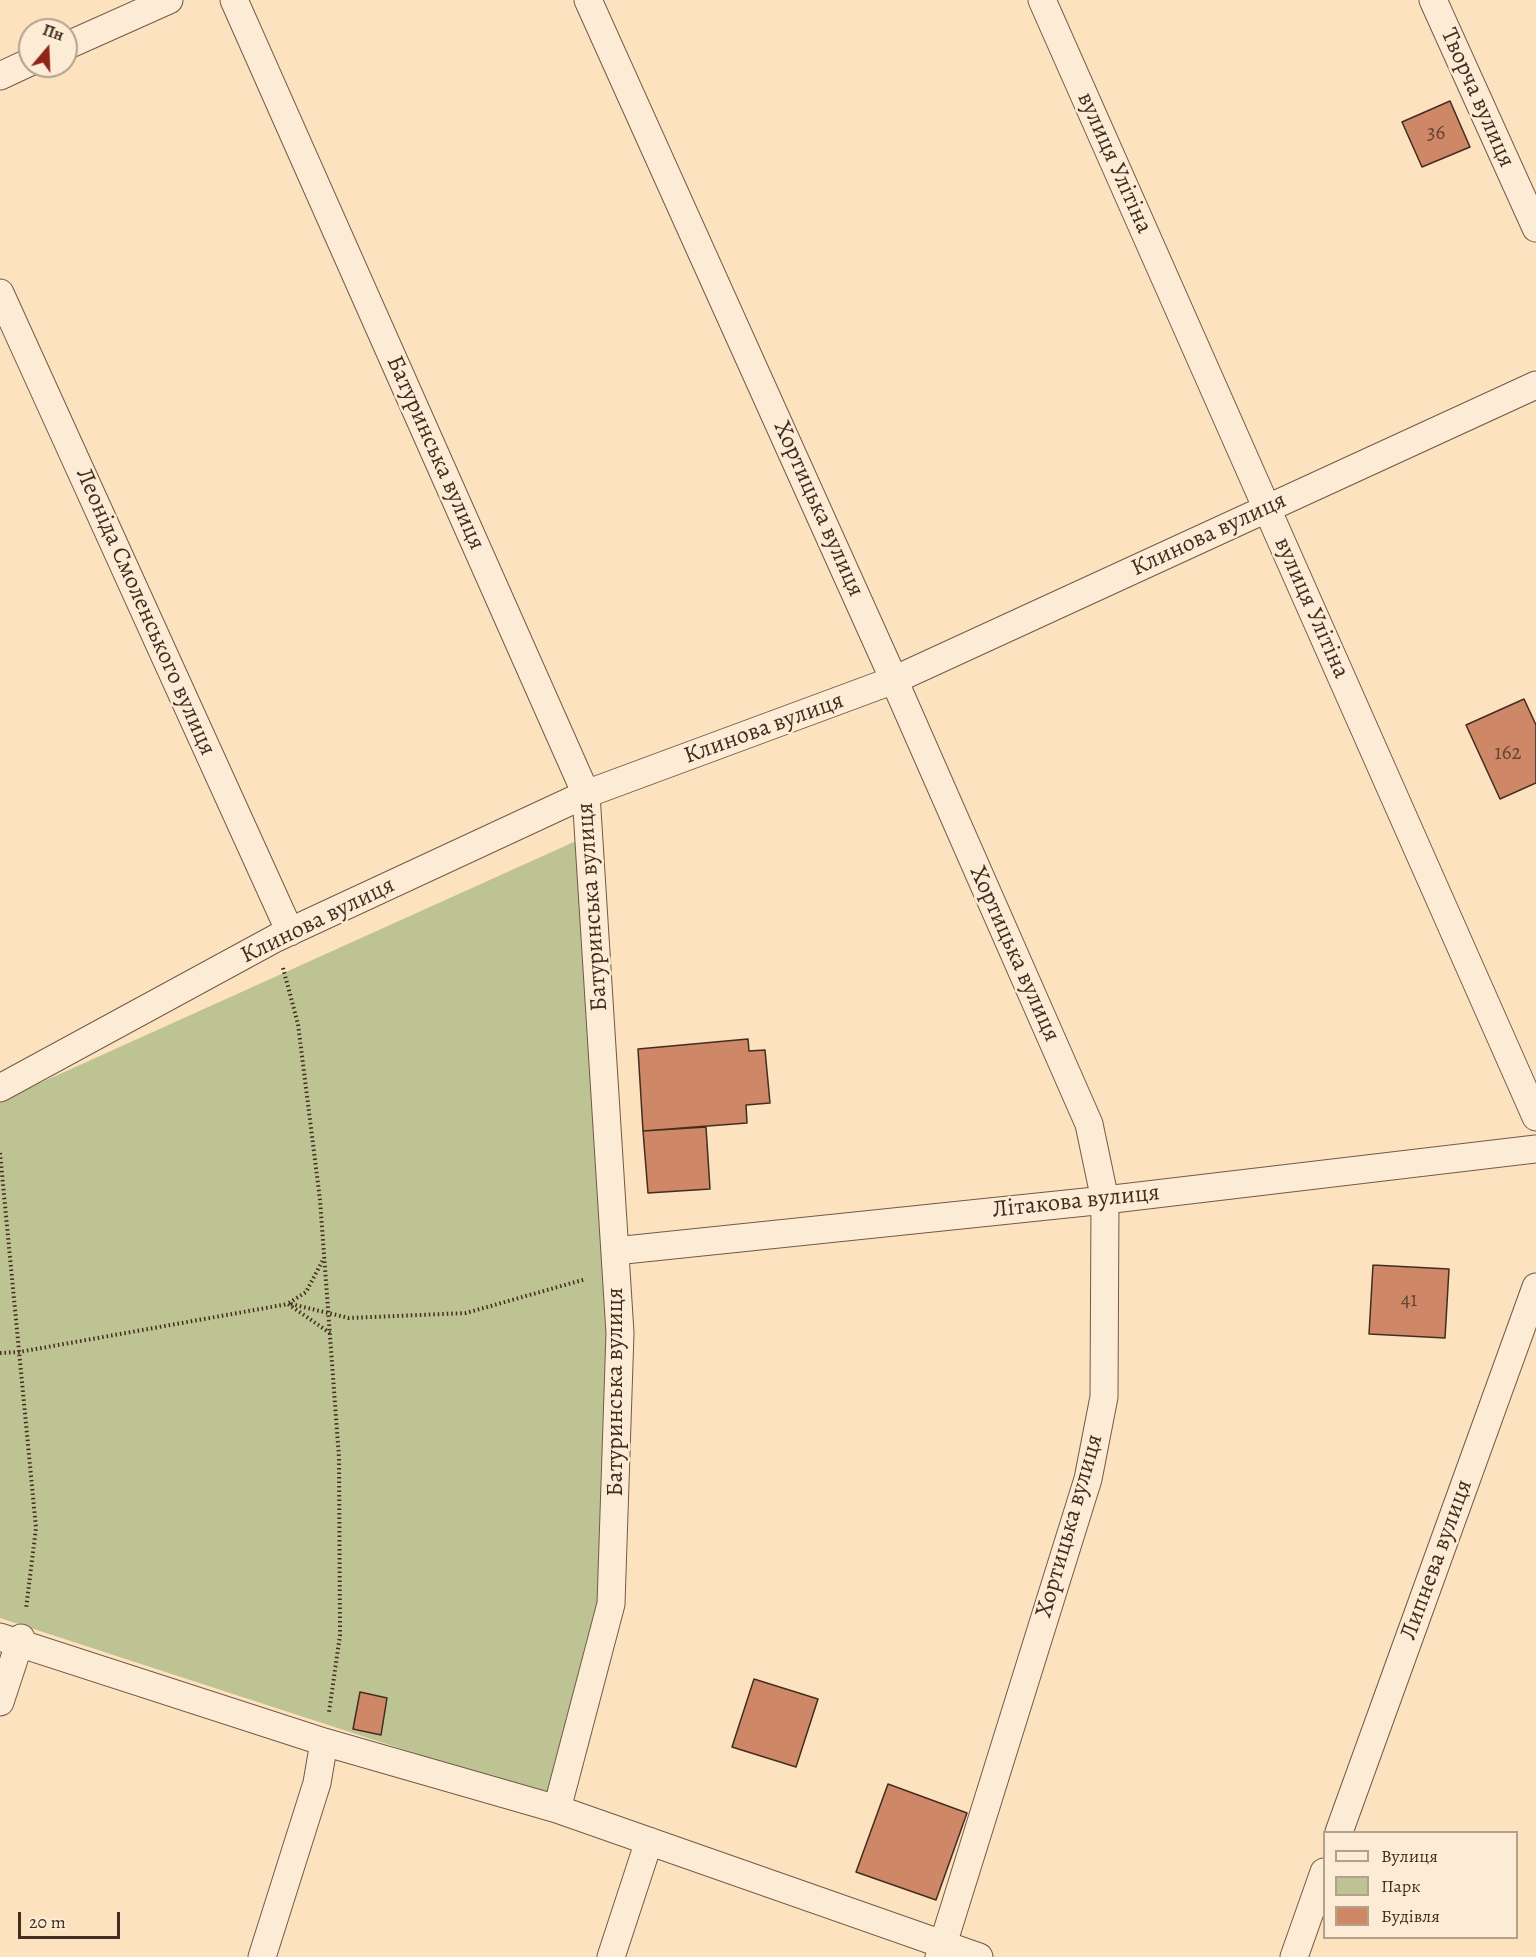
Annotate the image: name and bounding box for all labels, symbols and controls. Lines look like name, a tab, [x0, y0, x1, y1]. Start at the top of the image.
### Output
north arrow	[18, 18, 78, 78]
text: Пн	[40, 19, 67, 47]
street label: Творча вулиця	[1434, 24, 1520, 172]
street label: вулиця Улітіна	[1070, 88, 1158, 238]
house number: 36	[1427, 121, 1445, 147]
street label: Батуринська вулиця	[379, 351, 491, 555]
street label: Хортицька вулиця	[766, 417, 870, 601]
street label: Леоніда Смоленського вулиця	[69, 464, 221, 760]
street label: Клинова вулиця	[1127, 486, 1291, 584]
street label: вулиця Улітіна	[1267, 533, 1355, 683]
street label: Клинова вулиця	[680, 687, 848, 771]
house number: 162	[1495, 741, 1521, 767]
street label: Батуринська вулиця	[571, 802, 615, 1012]
street label: Хортицька вулиця	[962, 862, 1066, 1046]
street label: Клинова вулиця	[236, 871, 400, 971]
street label: Літакова вулиця	[991, 1179, 1161, 1225]
street label: Батуринська вулиця	[602, 1287, 630, 1497]
house number: 41	[1401, 1288, 1417, 1314]
street label: Хортицька вулиця	[1030, 1431, 1110, 1621]
street label: Липнева вулиця	[1395, 1476, 1479, 1644]
legend	[1323, 1831, 1518, 1939]
text: Вулиця	[1381, 1844, 1438, 1868]
text: Парк	[1381, 1874, 1421, 1898]
scale bar	[21, 1900, 123, 1938]
text: Будівля	[1381, 1904, 1440, 1928]
text: 20 m	[29, 1910, 66, 1934]

